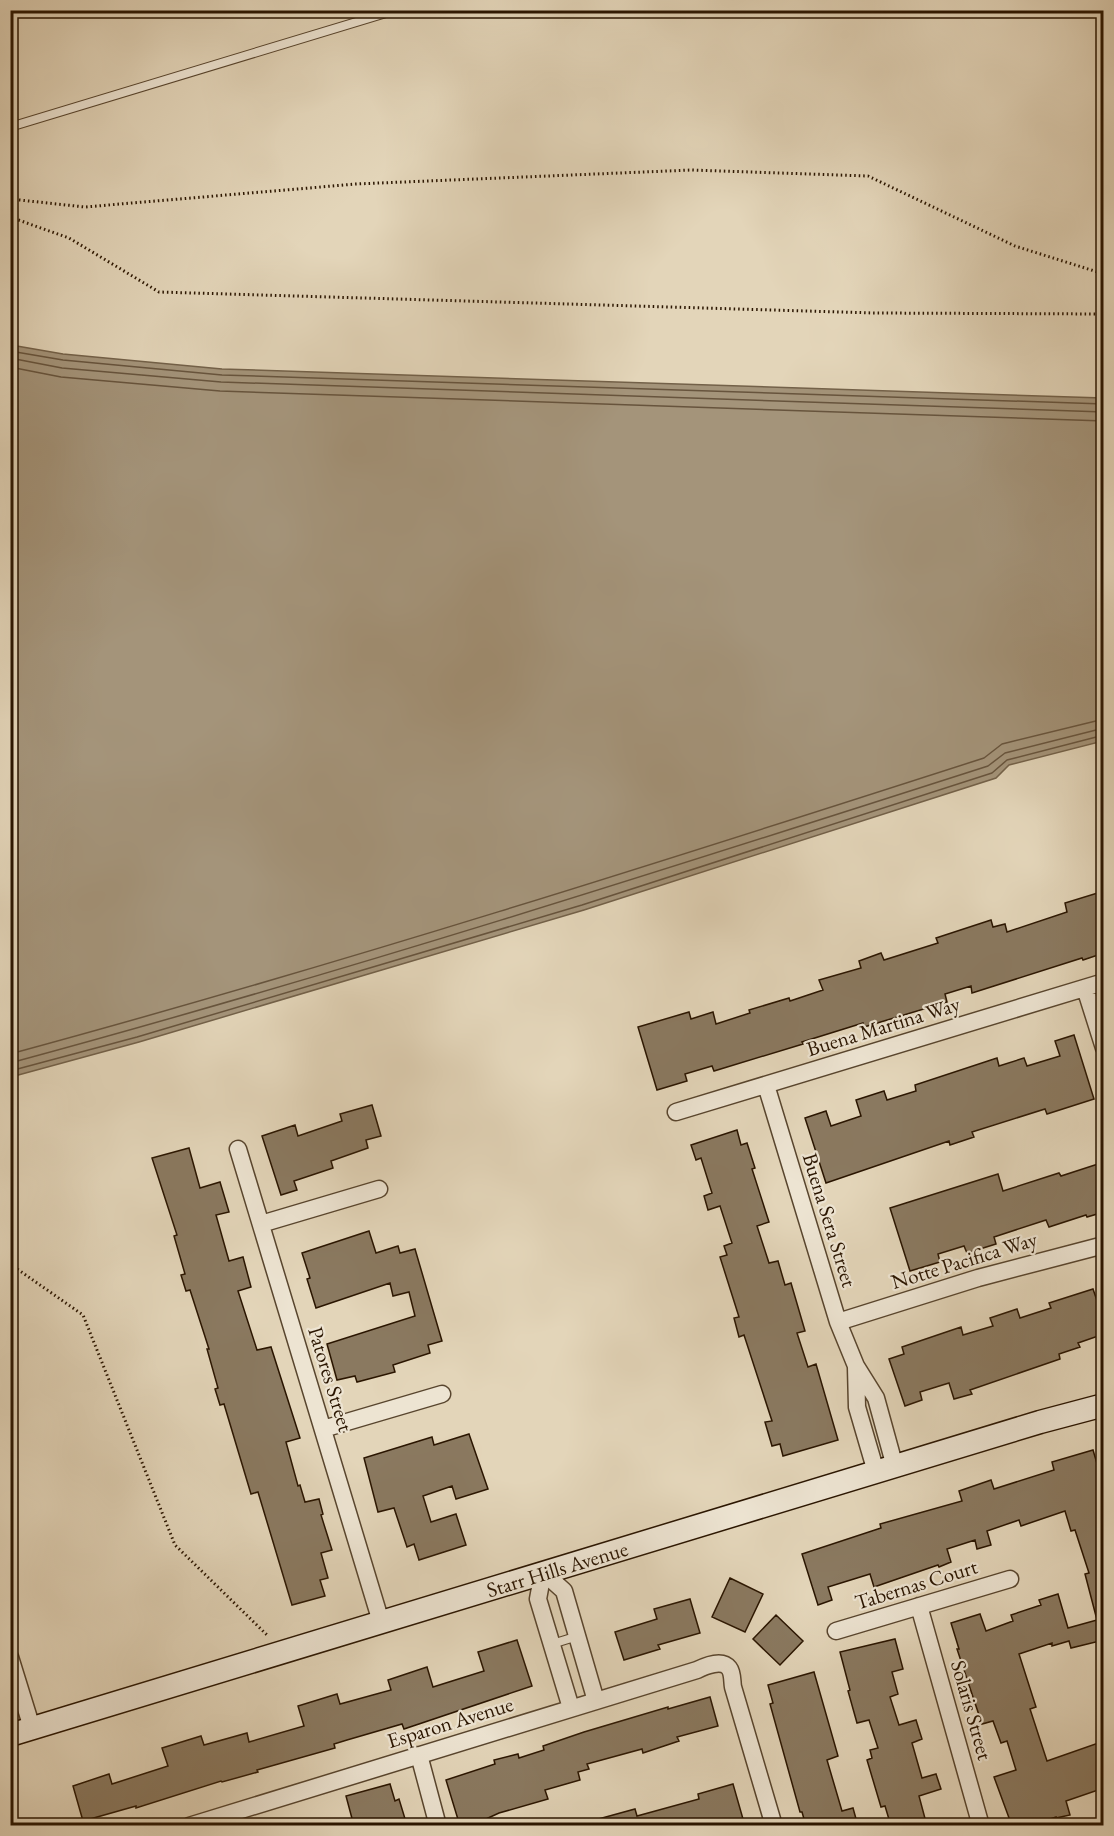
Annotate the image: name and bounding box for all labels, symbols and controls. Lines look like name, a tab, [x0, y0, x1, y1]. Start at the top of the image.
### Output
street label: Buena Martina Way	[803, 990, 964, 1062]
street label: Buena Sera Street	[797, 1150, 863, 1291]
street label: Notte Pacifica Way	[888, 1225, 1041, 1295]
street label: Patores Street	[302, 1323, 360, 1435]
street label: Starr Hills Avenue	[483, 1535, 631, 1603]
street label: Tabernas Court	[851, 1552, 981, 1615]
street label: Solaris Street	[945, 1657, 999, 1763]
street label: Esparon Avenue	[384, 1690, 516, 1754]

